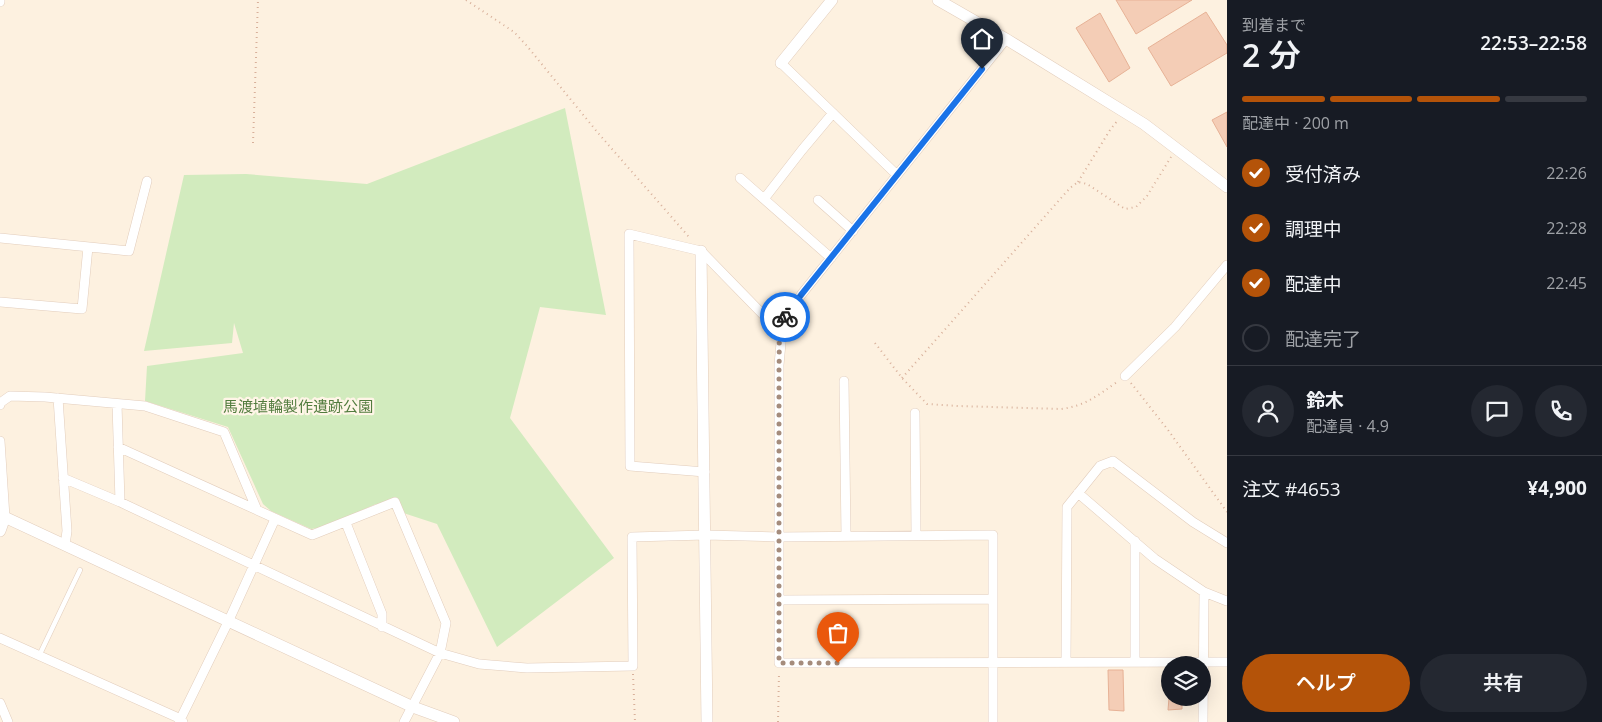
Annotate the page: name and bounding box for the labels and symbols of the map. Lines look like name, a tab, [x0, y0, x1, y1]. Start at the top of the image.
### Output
pin	[961, 18, 1003, 69]
courier	[760, 292, 810, 342]
park label: 馬渡埴輪製作遺跡公園	[223, 396, 373, 416]
pin	[817, 612, 859, 663]

